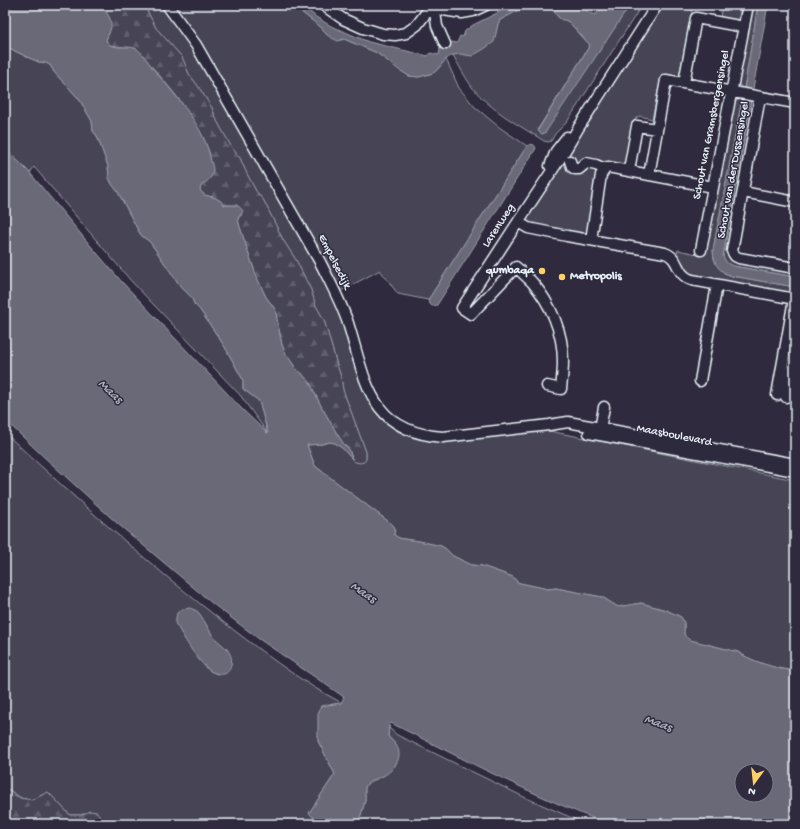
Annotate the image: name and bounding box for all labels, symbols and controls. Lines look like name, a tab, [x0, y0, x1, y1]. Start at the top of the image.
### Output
street label: Schout van Gramsbergensingel	[691, 49, 733, 201]
street label: Schout van der Dussensingel	[715, 100, 753, 240]
street label: Larenweg	[480, 201, 518, 251]
street label: Empelsedijk	[314, 232, 355, 293]
place label: qumbaqa	[486, 264, 535, 278]
marker: qumbaqa	[537, 266, 547, 276]
place label: Metropolis	[570, 270, 622, 284]
marker: Metropolis	[557, 272, 567, 282]
water label: Maas	[95, 377, 126, 408]
street label: Maasboulevard	[635, 422, 714, 450]
water label: Maas	[347, 579, 380, 608]
water label: Maas	[642, 712, 675, 736]
north arrow	[734, 763, 774, 803]
text: N	[747, 784, 757, 797]

